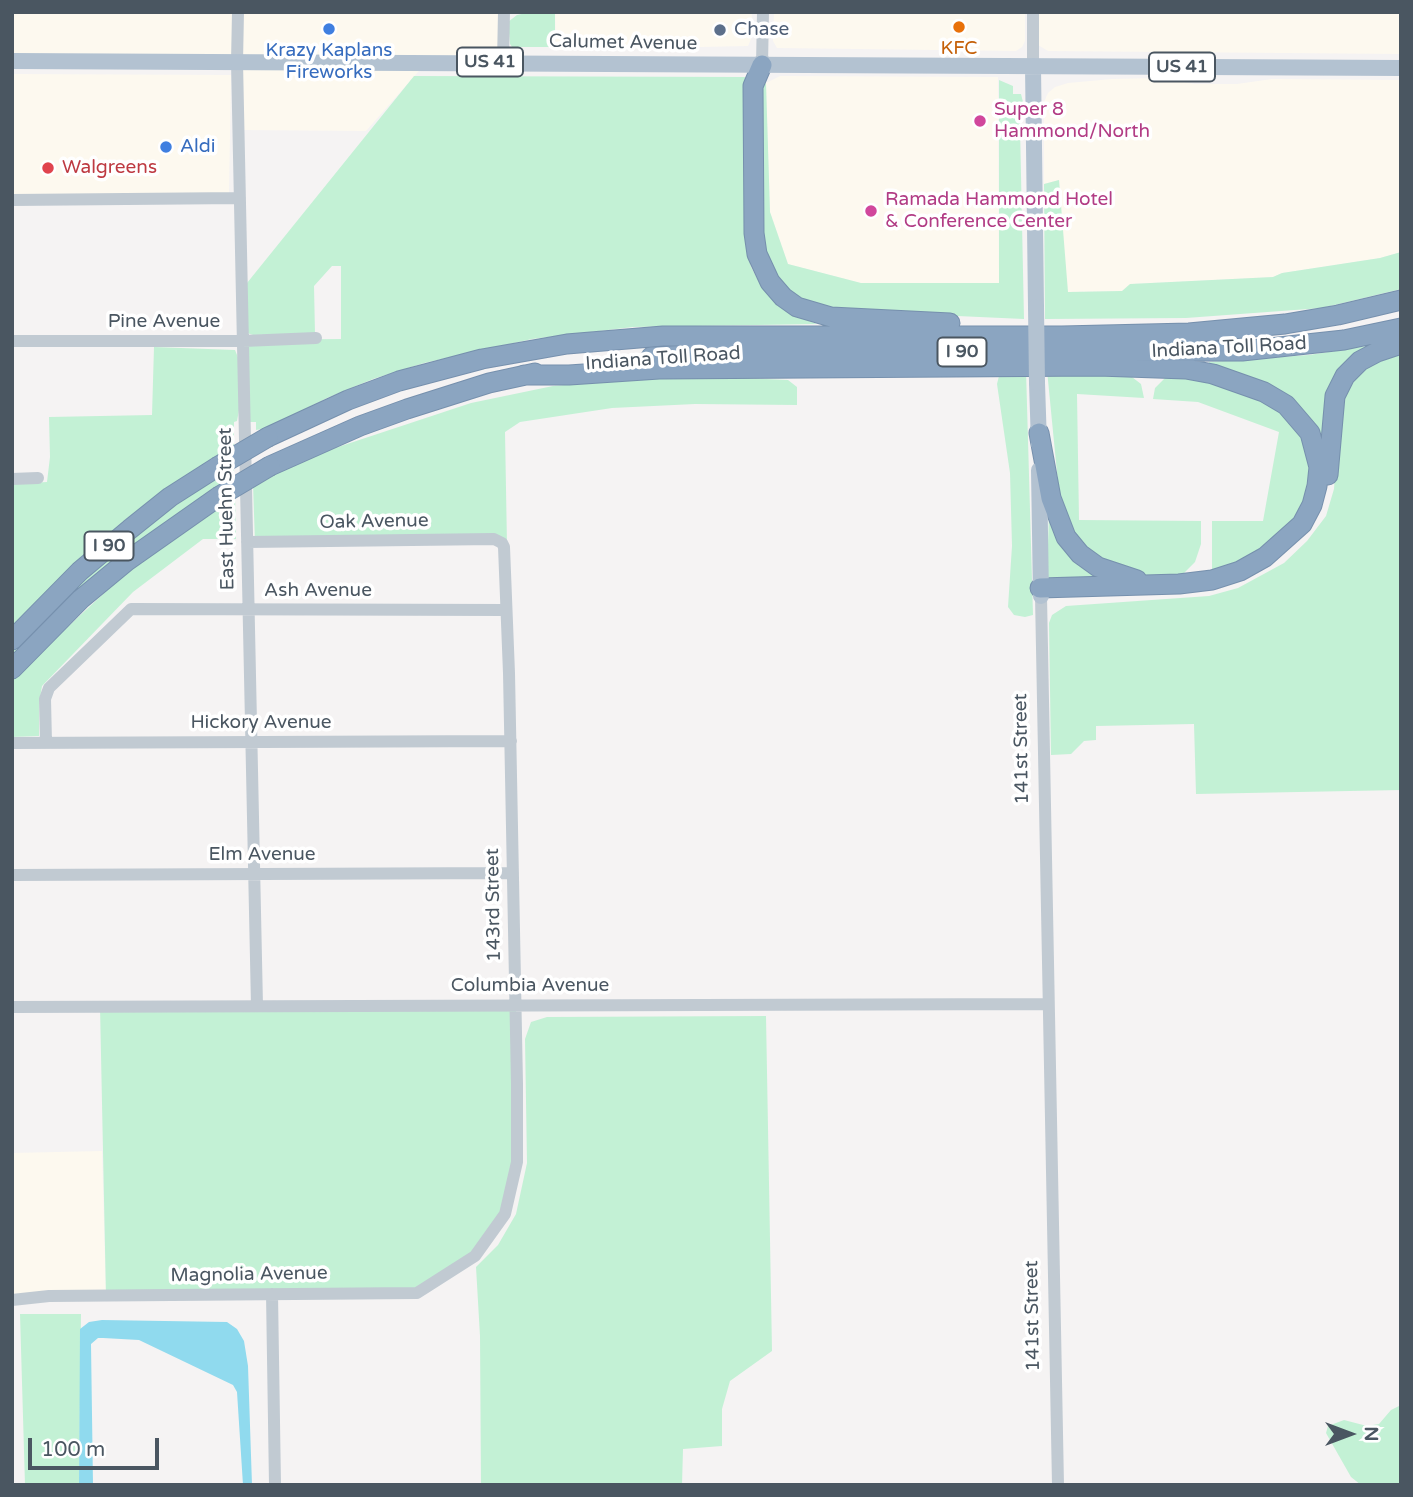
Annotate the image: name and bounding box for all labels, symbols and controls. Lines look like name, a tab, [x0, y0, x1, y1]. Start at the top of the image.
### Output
place label: Chase	[734, 19, 789, 41]
marker: KFC	[951, 19, 967, 35]
marker: Krazy Kaplans Fireworks	[321, 21, 337, 37]
marker: Chase	[712, 22, 728, 38]
street label: Calumet Avenue	[549, 30, 697, 56]
place label: KFC	[940, 38, 978, 60]
place label: Krazy Kaplans Fireworks	[266, 40, 392, 84]
road number: US 41	[457, 48, 523, 76]
road number: US 41	[1149, 52, 1215, 82]
place label: Super 8 Hammond/North	[994, 99, 1150, 143]
marker: Super 8 Hammond/North	[972, 113, 988, 129]
place label: Aldi	[180, 136, 216, 158]
marker: Aldi	[158, 139, 174, 155]
place label: Walgreens	[62, 157, 157, 179]
marker: Walgreens	[40, 160, 56, 176]
place label: Ramada Hammond Hotel & Conference Center	[885, 189, 1113, 233]
marker: Ramada Hammond Hotel & Conference Center	[863, 203, 879, 219]
street label: Pine Avenue	[108, 311, 220, 333]
street label: Indiana Toll Road	[1151, 333, 1307, 363]
road number: I 90	[937, 338, 986, 366]
street label: Indiana Toll Road	[585, 342, 741, 376]
street label: East Huehn Street	[214, 427, 240, 591]
street label: Oak Avenue	[319, 510, 429, 534]
road number: I 90	[84, 532, 134, 560]
street label: Ash Avenue	[264, 580, 372, 602]
street label: 141st Street	[1010, 693, 1034, 805]
street label: Hickory Avenue	[190, 712, 332, 734]
street label: Elm Avenue	[208, 844, 316, 866]
street label: 143rd Street	[482, 848, 506, 962]
street label: Columbia Avenue	[451, 975, 609, 997]
street label: 141st Street	[1021, 1260, 1045, 1372]
street label: Magnolia Avenue	[170, 1262, 328, 1288]
north arrow	[1315, 1399, 1385, 1469]
scale bar	[32, 1424, 163, 1468]
text: N	[1360, 1426, 1382, 1442]
text: 100 m	[41, 1437, 105, 1462]

